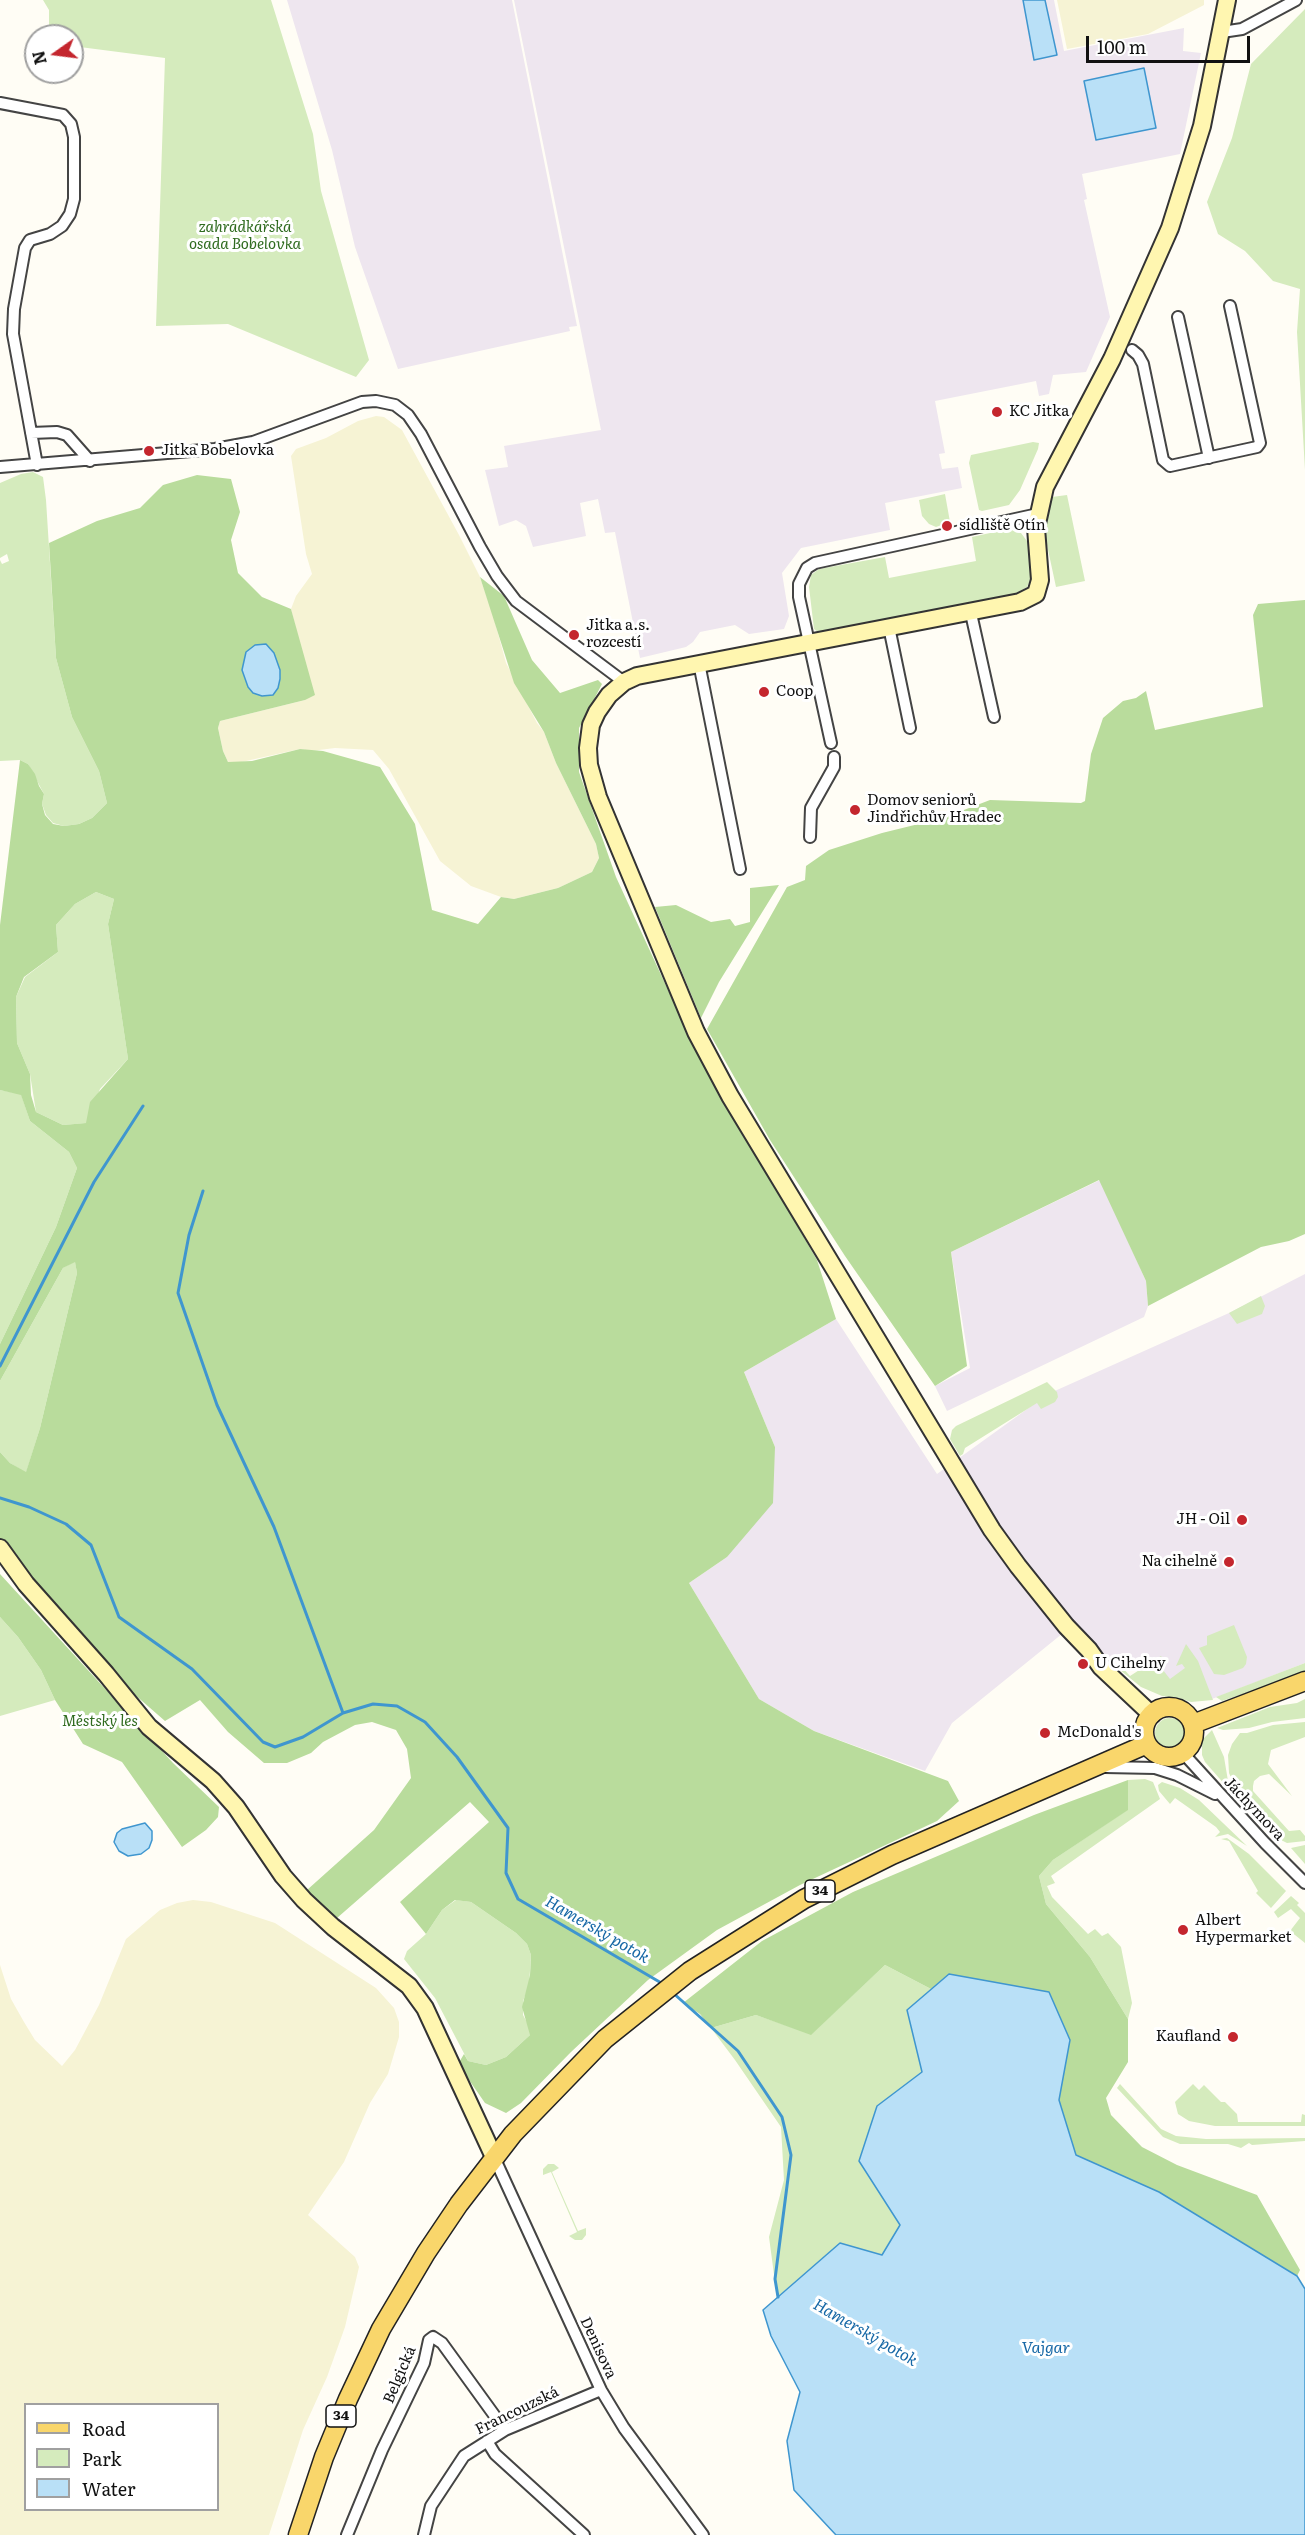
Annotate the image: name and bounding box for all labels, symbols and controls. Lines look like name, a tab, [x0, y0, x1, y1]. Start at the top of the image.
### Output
north arrow	[24, 24, 84, 84]
scale bar	[1089, 24, 1252, 62]
text: 100 m	[1097, 33, 1146, 60]
text: N	[25, 48, 52, 67]
park label: zahrádkářská osada Bobelovka	[189, 219, 301, 254]
place label: KC Jitka	[1009, 403, 1069, 421]
marker: KC Jitka	[990, 405, 1004, 419]
place label: Jitka Bobelovka	[161, 442, 274, 460]
marker: Jitka Bobelovka	[142, 444, 156, 458]
place label: sídliště Otín	[959, 517, 1046, 535]
marker: sídliště Otín	[940, 519, 954, 533]
place label: Jitka a.s. rozcestí	[586, 617, 650, 652]
marker: Jitka a.s. rozcestí	[567, 628, 581, 642]
place label: Coop	[776, 683, 813, 701]
marker: Coop	[757, 685, 771, 699]
place label: Domov seniorů Jindřichův Hradec	[867, 792, 1001, 827]
marker: Domov seniorů Jindřichův Hradec	[848, 803, 862, 817]
place label: JH - Oil	[1176, 1511, 1230, 1529]
marker: JH - Oil	[1235, 1513, 1249, 1527]
place label: Na cihelně	[1142, 1553, 1217, 1571]
marker: Na cihelně	[1222, 1555, 1236, 1569]
place label: U Cihelny	[1095, 1655, 1166, 1673]
marker: U Cihelny	[1076, 1657, 1090, 1671]
park label: Městský les	[62, 1713, 138, 1731]
place label: McDonald's	[1057, 1724, 1141, 1742]
marker: McDonald's	[1038, 1726, 1052, 1740]
street label: Jáchymova	[1220, 1773, 1288, 1845]
road number: 34	[805, 1880, 835, 1902]
water label: Hamerský potok	[541, 1892, 653, 1968]
place label: Albert Hypermarket	[1195, 1912, 1291, 1947]
marker: Albert Hypermarket	[1176, 1923, 1190, 1937]
place label: Kaufland	[1156, 2028, 1221, 2046]
marker: Kaufland	[1226, 2030, 1240, 2044]
water label: Hamerský potok	[809, 2295, 921, 2371]
street label: Denisova	[576, 2314, 620, 2382]
water label: Vajgar	[1022, 2338, 1070, 2358]
street label: Belgická	[380, 2344, 420, 2406]
street label: Francouzská	[472, 2383, 562, 2439]
legend	[24, 2403, 219, 2511]
road number: 34	[326, 2405, 356, 2427]
text: Road	[82, 2415, 126, 2442]
text: Park	[82, 2445, 121, 2472]
text: Water	[82, 2475, 135, 2502]

